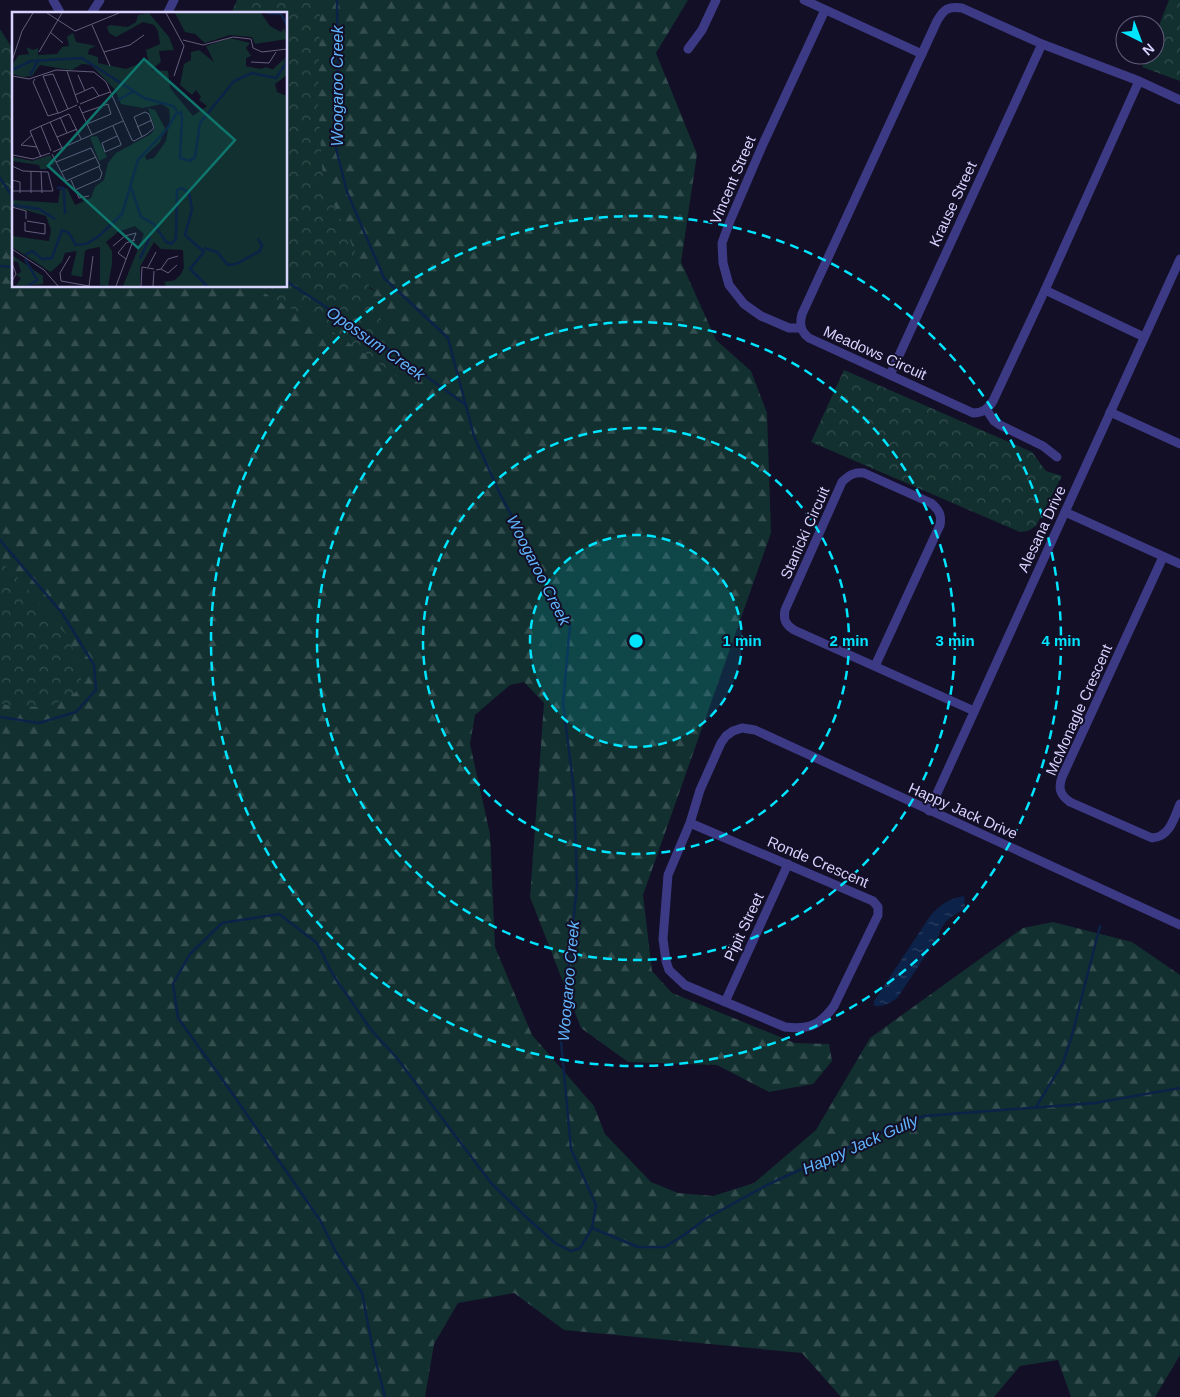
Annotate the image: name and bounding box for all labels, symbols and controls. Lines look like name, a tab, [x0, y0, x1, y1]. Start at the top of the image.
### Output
inset map	[12, 12, 288, 288]
north arrow	[1115, 15, 1165, 65]
water label: Woogaroo Creek	[329, 25, 346, 146]
text: N	[1140, 40, 1158, 59]
street label: Vincent Street	[706, 132, 759, 226]
street label: Krause Street	[925, 158, 980, 249]
water label: Opossum Creek	[323, 303, 429, 384]
street label: Meadows Circuit	[821, 322, 930, 383]
street label: Stanicki Circuit	[777, 483, 833, 582]
street label: Alesana Drive	[1014, 483, 1069, 575]
water label: Woogaroo Creek	[504, 512, 574, 629]
centre of rings	[627, 632, 645, 650]
text: 1 min	[722, 632, 762, 649]
text: 2 min	[829, 632, 869, 649]
text: 3 min	[935, 632, 975, 649]
text: 4 min	[1041, 632, 1081, 649]
street label: McMonagle Crescent	[1042, 641, 1115, 778]
street label: Happy Jack Drive	[906, 779, 1020, 842]
street label: Ronde Crescent	[765, 833, 872, 891]
street label: Pipit Street	[720, 889, 767, 964]
water label: Woogaroo Creek	[555, 919, 582, 1042]
water label: Happy Jack Gully	[800, 1111, 921, 1178]

